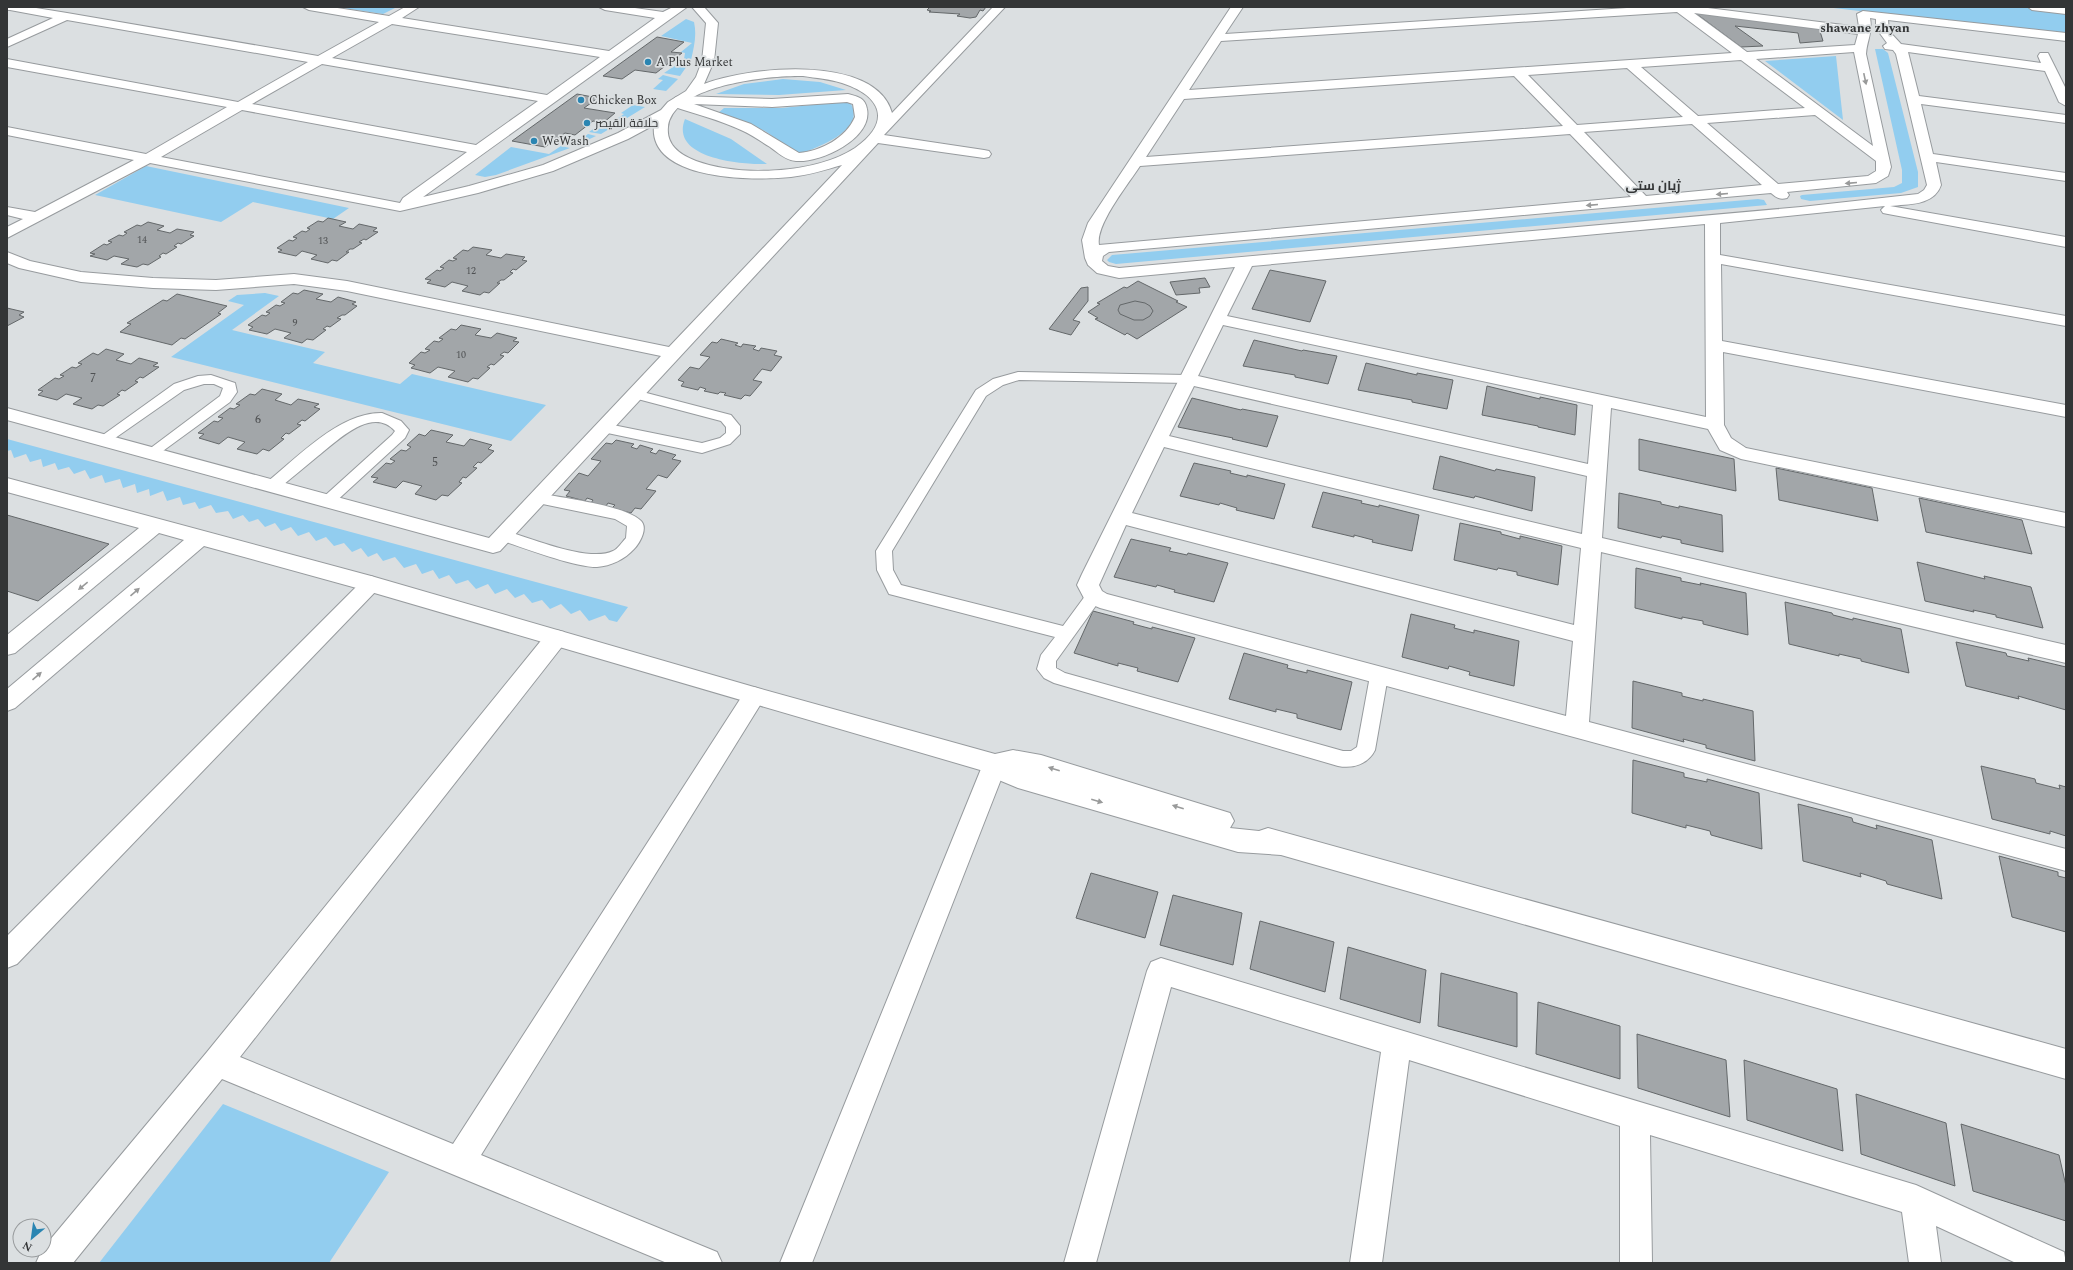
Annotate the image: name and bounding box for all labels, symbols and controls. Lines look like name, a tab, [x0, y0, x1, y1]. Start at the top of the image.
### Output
district label: shawane zhyan	[1820, 18, 1910, 38]
place label: A Plus Market	[656, 53, 733, 72]
marker: A Plus Market	[643, 57, 653, 67]
one-way arrow	[1863, 73, 1869, 85]
place label: Chicken Box	[589, 91, 657, 110]
marker: Chicken Box	[576, 95, 586, 105]
place label: حلاقة القيصر	[594, 114, 658, 133]
marker: حلاقة القيصر	[582, 118, 592, 128]
place label: WeWash	[542, 132, 589, 151]
marker: WeWash	[529, 136, 539, 146]
district label: ژیان ستی	[1625, 176, 1681, 196]
one-way arrow	[1845, 179, 1857, 186]
one-way arrow	[1716, 191, 1728, 197]
one-way arrow	[1586, 202, 1598, 209]
house number: 14	[137, 232, 147, 248]
house number: 13	[318, 233, 328, 249]
house number: 12	[466, 263, 476, 279]
house number: 9	[293, 315, 298, 331]
house number: 10	[456, 347, 466, 363]
house number: 7	[90, 369, 96, 388]
house number: 6	[255, 410, 261, 429]
house number: 5	[432, 453, 438, 472]
one-way arrow	[77, 581, 88, 590]
one-way arrow	[131, 588, 140, 597]
one-way arrow	[31, 672, 42, 681]
one-way arrow	[1048, 766, 1060, 772]
one-way arrow	[1090, 798, 1103, 804]
one-way arrow	[1172, 804, 1184, 810]
north arrow	[12, 1218, 52, 1258]
text: N	[19, 1237, 35, 1256]

